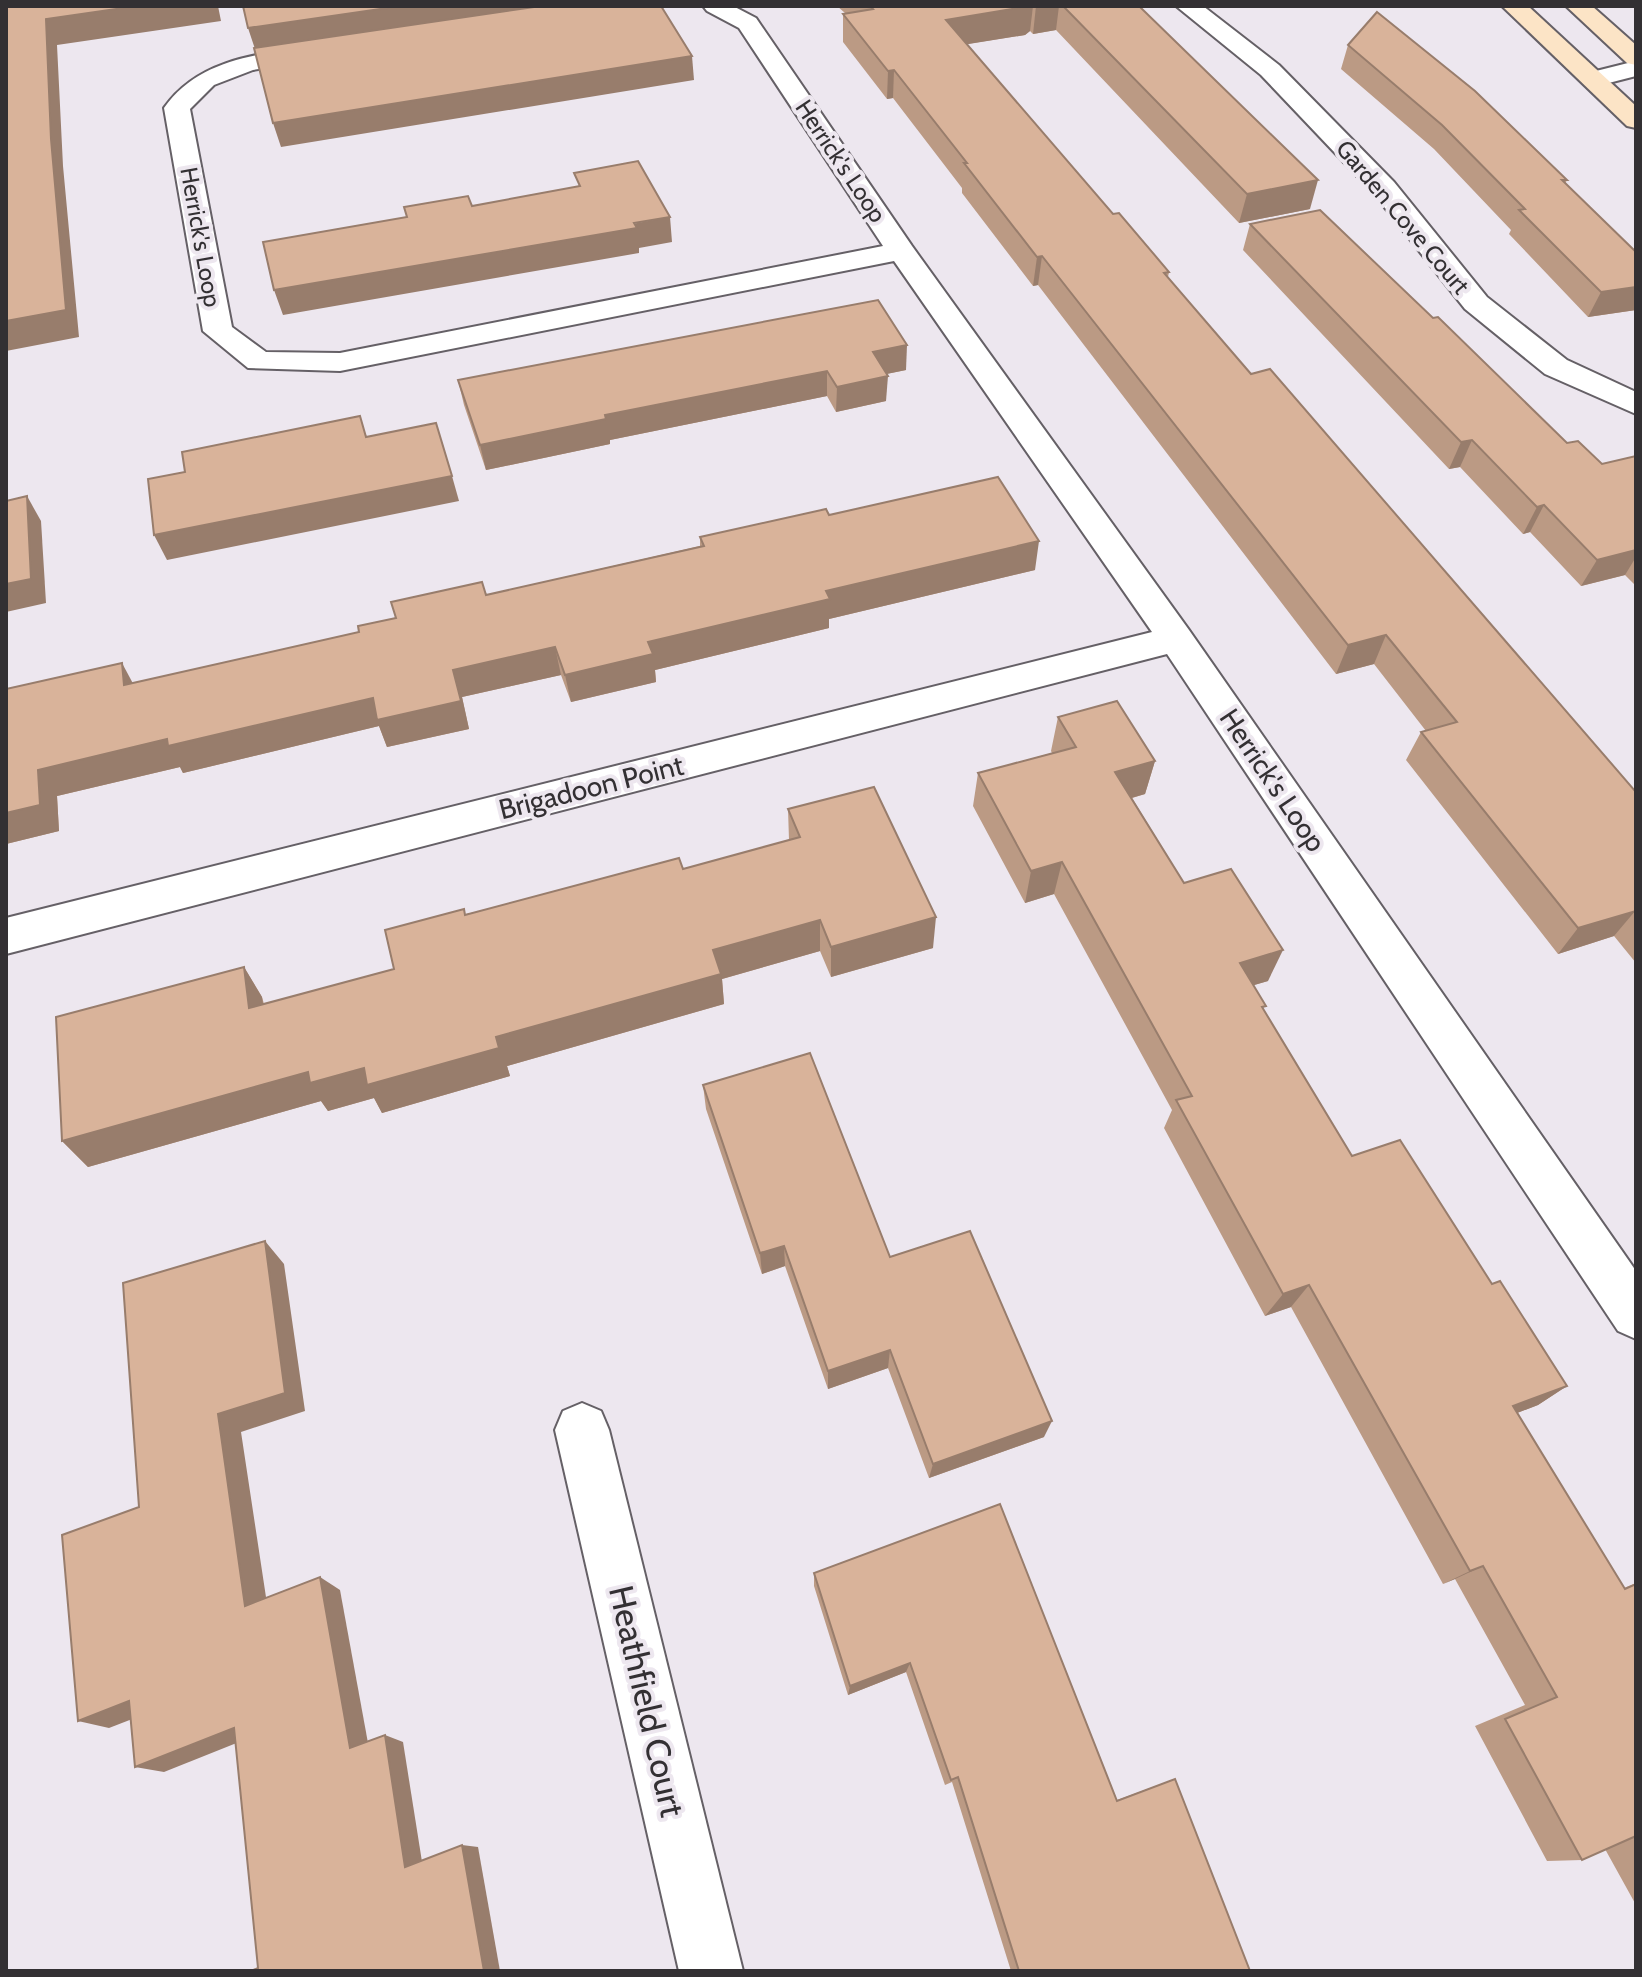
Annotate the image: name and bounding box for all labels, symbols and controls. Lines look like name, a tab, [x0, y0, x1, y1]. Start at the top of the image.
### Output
street label: Herrick's Loop	[789, 94, 893, 228]
street label: Garden Cove Court	[1330, 134, 1476, 300]
street label: Herrick's Loop	[174, 165, 228, 309]
street label: Herrick's Loop	[1213, 702, 1333, 858]
street label: Brigadoon Point	[495, 748, 687, 826]
street label: Heathfield Court	[600, 1581, 694, 1821]

